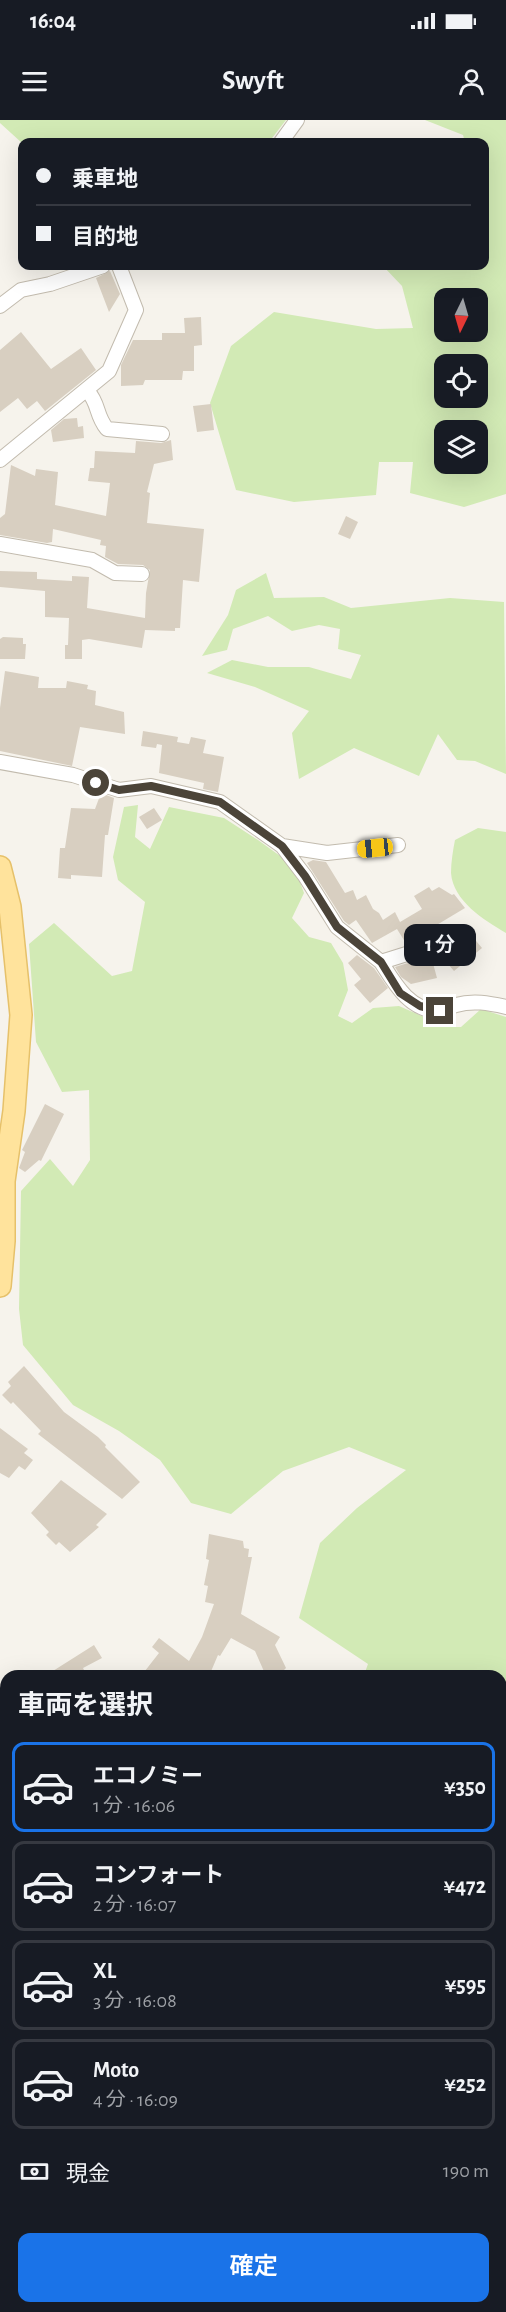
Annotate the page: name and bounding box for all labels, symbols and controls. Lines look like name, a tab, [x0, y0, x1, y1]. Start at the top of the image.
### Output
text: 16:04	[30, 10, 76, 32]
icon: menu	[18, 65, 51, 98]
icon: person	[455, 65, 488, 98]
text: Swyft	[222, 67, 284, 94]
text: 乗車地	[72, 168, 138, 190]
text: 目的地	[72, 226, 138, 248]
north arrow	[434, 288, 488, 342]
map controls	[434, 288, 488, 474]
button: locate	[434, 354, 488, 408]
button: layers	[434, 420, 488, 474]
route start	[82, 769, 109, 796]
car	[356, 837, 394, 859]
callout: 1 分	[404, 924, 476, 966]
text: 1 分	[425, 935, 455, 955]
route end	[426, 997, 453, 1024]
text: 車両を選択	[18, 1692, 153, 1719]
icon: car	[21, 1760, 75, 1814]
text: エコノミー	[93, 1765, 203, 1787]
text: ¥350	[444, 1776, 486, 1798]
text: 1 分 · 16:06	[93, 1796, 175, 1816]
icon: car	[21, 1859, 75, 1913]
text: コンフォート	[93, 1864, 224, 1886]
text: ¥472	[443, 1875, 486, 1897]
text: 2 分 · 16:07	[93, 1895, 176, 1915]
icon: car	[21, 1958, 75, 2012]
text: XL	[93, 1960, 116, 1982]
text: ¥595	[445, 1974, 486, 1996]
text: 3 分 · 16:08	[93, 1991, 177, 2011]
icon: car	[21, 2057, 75, 2111]
text: Moto	[93, 2059, 139, 2081]
text: ¥252	[444, 2073, 486, 2095]
text: 4 分 · 16:09	[93, 2090, 178, 2110]
icon: cash	[18, 2155, 51, 2188]
text: 190 m	[443, 2161, 489, 2181]
text: 現金	[66, 2163, 110, 2185]
button: 確定	[18, 2233, 489, 2302]

